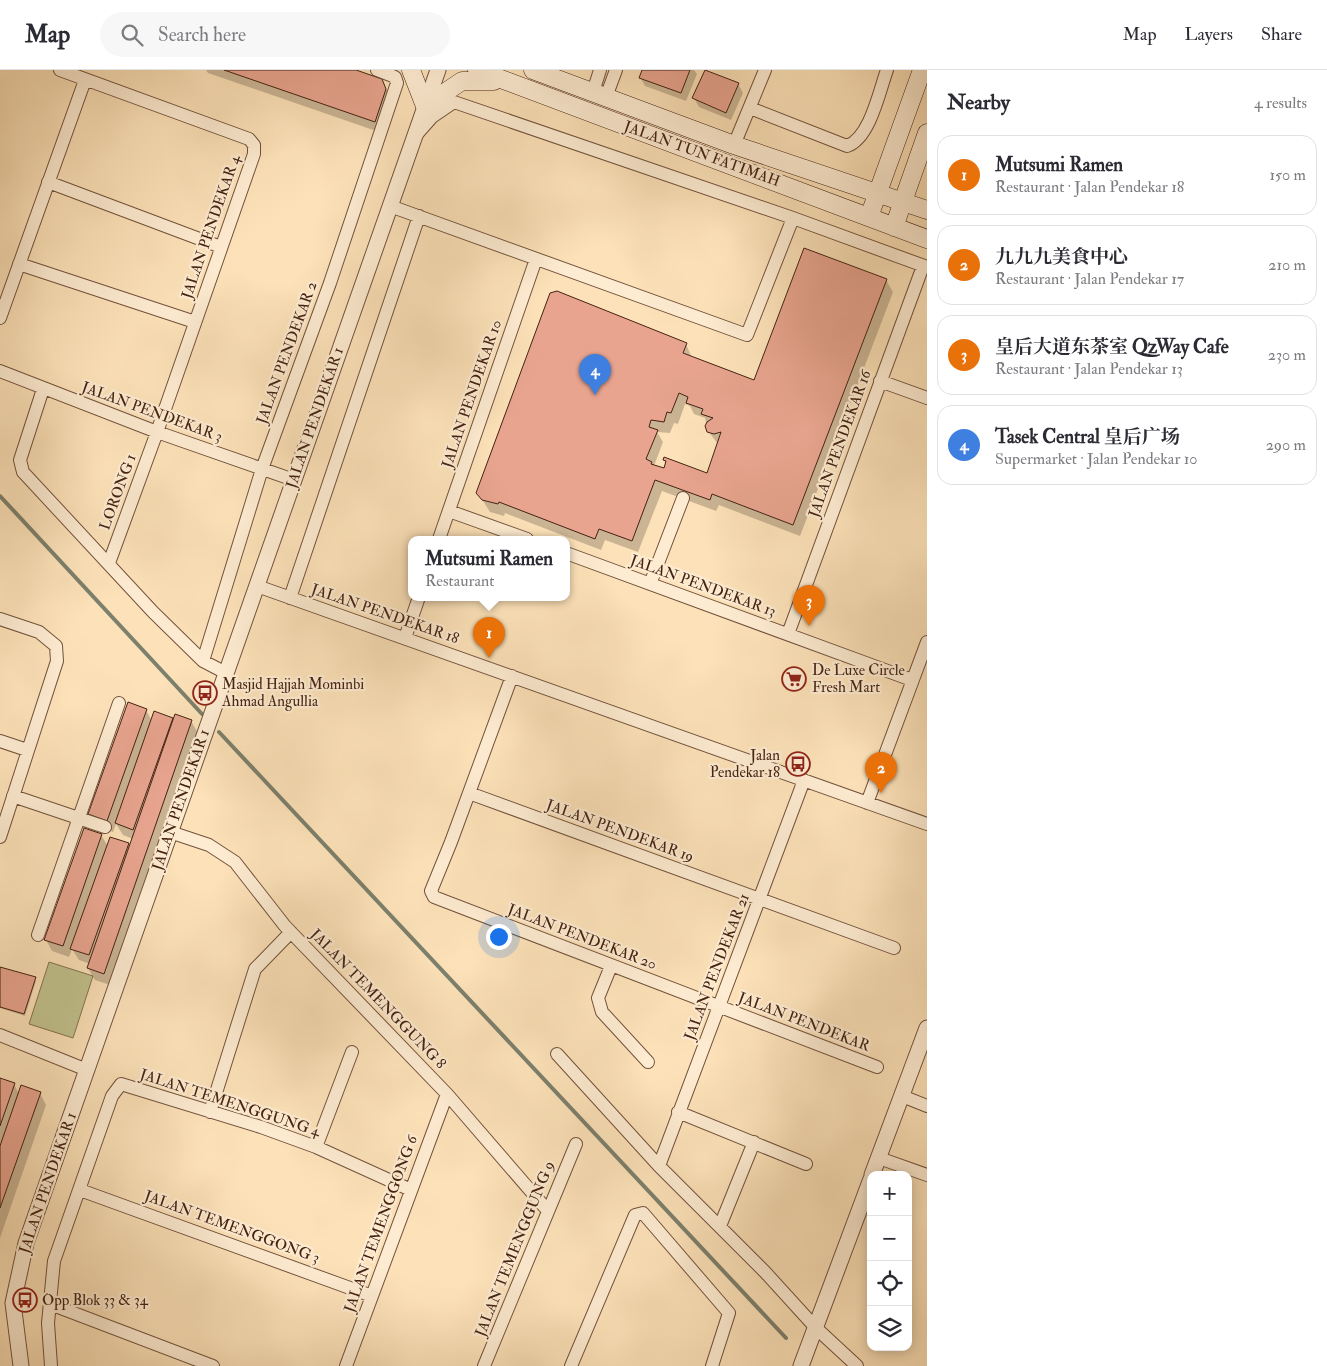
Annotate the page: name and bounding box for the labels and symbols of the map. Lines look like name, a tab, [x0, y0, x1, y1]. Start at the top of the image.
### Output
street label: JALAN TUN FATIMAH	[620, 117, 783, 192]
street label: JALAN PENDEKAR 4	[177, 152, 246, 303]
street label: JALAN PENDEKAR 2	[252, 279, 323, 428]
street label: JALAN PENDEKAR 10	[437, 317, 507, 472]
street label: JALAN PENDEKAR 1	[282, 345, 349, 492]
pin: 4	[579, 354, 611, 395]
street label: JALAN PENDEKAR 16	[804, 366, 877, 522]
street label: JALAN PENDEKAR 3	[78, 377, 225, 447]
street label: LORONG 1	[95, 451, 141, 533]
street label: JALAN PENDEKAR 13	[626, 550, 778, 622]
street label: JALAN PENDEKAR 18	[307, 579, 461, 649]
pin: 3	[793, 585, 825, 626]
pin: 1	[473, 617, 505, 658]
place label: De Luxe Circle Fresh Mart	[812, 661, 905, 697]
supermarket icon: De Luxe Circle Fresh Mart	[781, 666, 807, 692]
place label: Masjid Hajjah Mominbi Ahmad Angullia	[221, 675, 364, 711]
bus stop icon: Masjid Hajjah Mominbi Ahmad Angullia	[192, 680, 218, 706]
street label: JALAN PENDEKAR 1	[148, 727, 215, 874]
place label: Jalan Pendekar 18	[710, 746, 780, 782]
bus stop icon: Jalan Pendekar 18	[785, 751, 811, 777]
pin: 2	[865, 752, 897, 793]
street label: JALAN PENDEKAR 19	[542, 795, 696, 867]
street label: JALAN PENDEKAR 21	[680, 891, 755, 1044]
street label: JALAN PENDEKAR 20	[504, 899, 659, 975]
street label: JALAN TEMENGGUNG 8	[305, 924, 450, 1074]
your location	[486, 924, 512, 950]
street label: JALAN PENDEKAR	[734, 988, 874, 1057]
street label: JALAN TEMENGGUNG 4	[136, 1065, 323, 1142]
street label: JALAN PENDEKAR 1	[15, 1110, 82, 1257]
street label: JALAN TEMENGGONG 6	[340, 1131, 423, 1316]
street label: JALAN TEMENGGUNG 9	[471, 1158, 560, 1341]
street label: JALAN TEMENGGONG 3	[140, 1186, 322, 1269]
bus stop icon: Opp Blok 33 & 34	[12, 1287, 38, 1313]
place label: Opp Blok 33 & 34	[42, 1291, 149, 1311]

